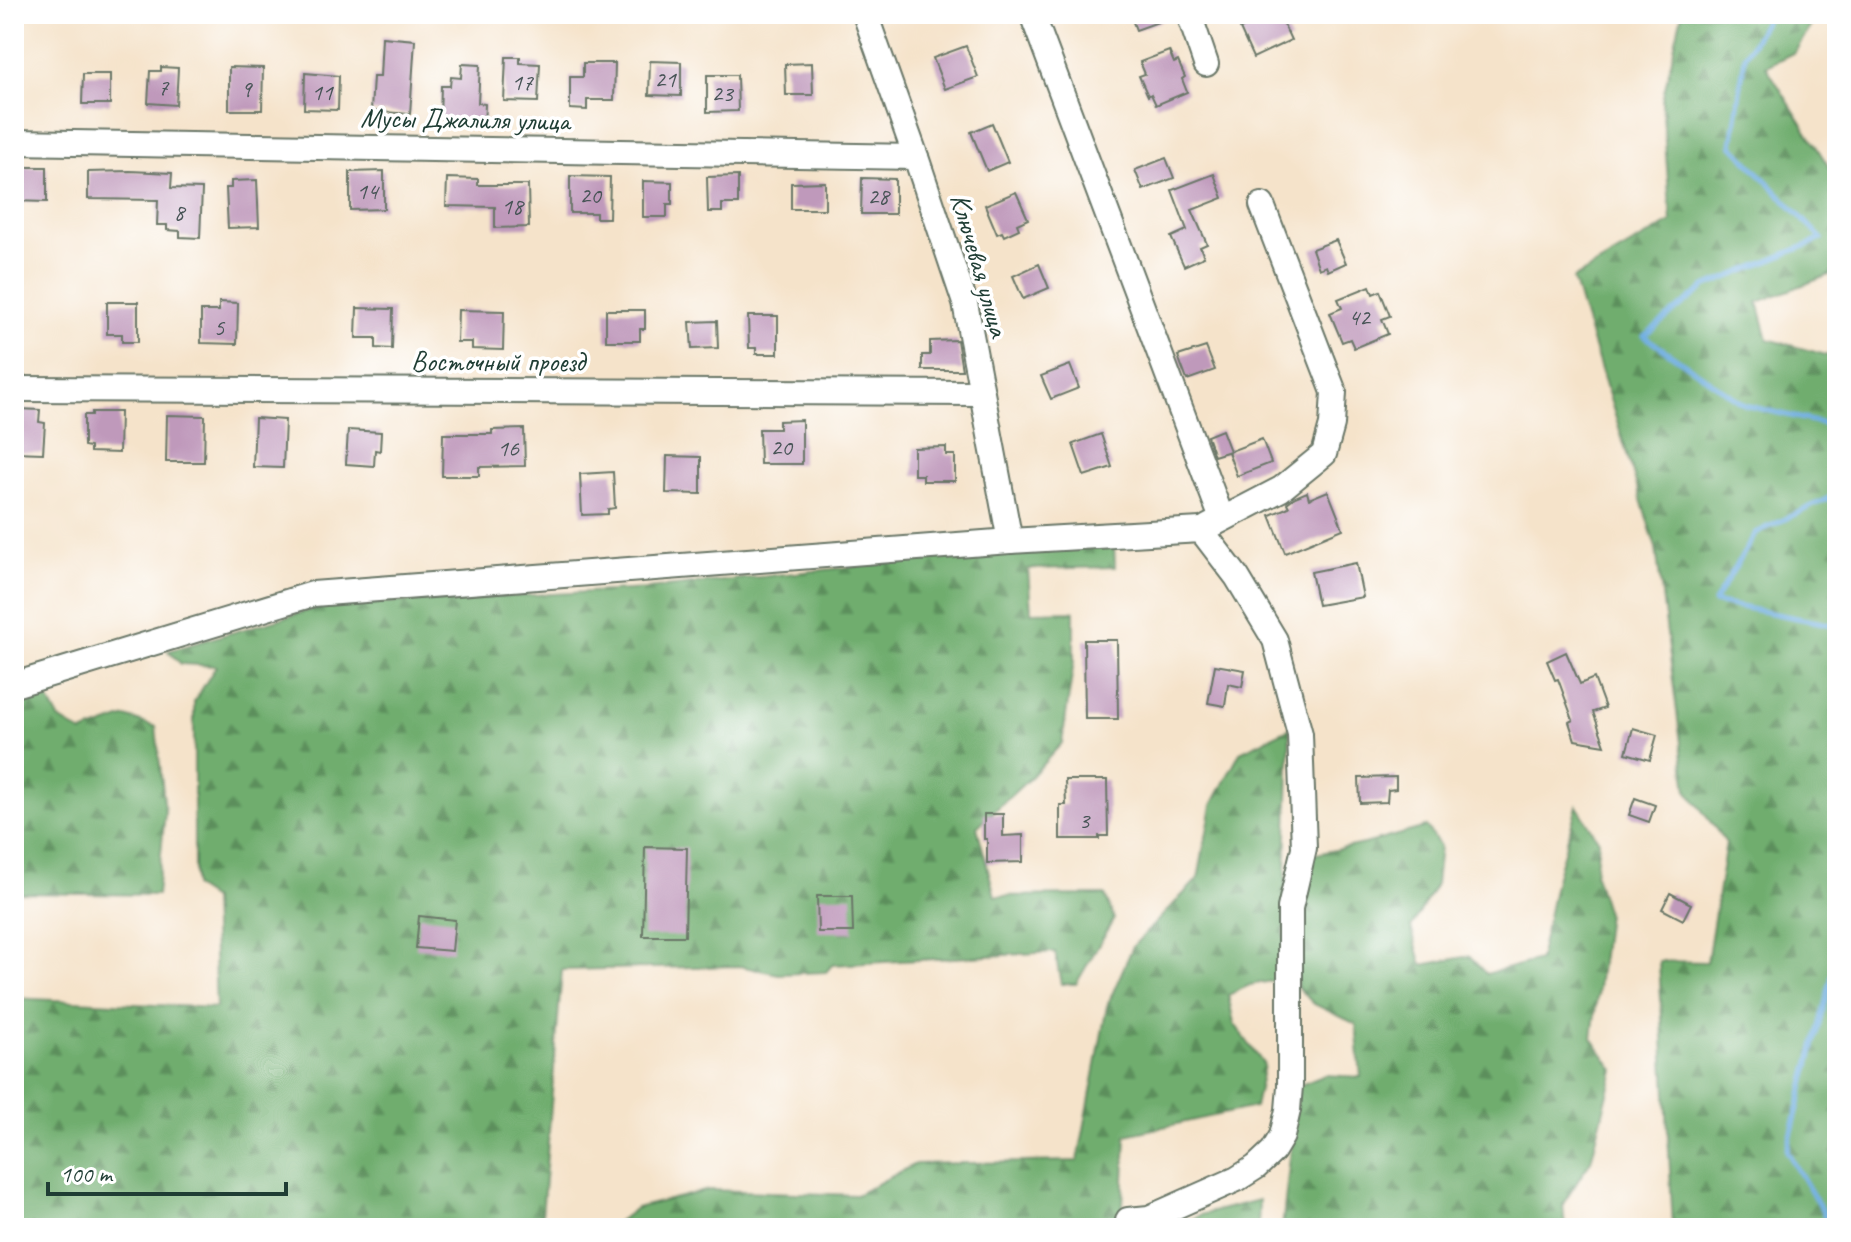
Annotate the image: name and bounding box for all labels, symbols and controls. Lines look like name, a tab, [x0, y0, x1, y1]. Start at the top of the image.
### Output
house number: 21	[654, 64, 677, 94]
house number: 17	[511, 67, 534, 97]
house number: 7	[158, 72, 170, 102]
house number: 9	[241, 74, 254, 104]
house number: 11	[311, 77, 334, 107]
house number: 23	[711, 78, 735, 108]
street label: Мусы Джалиля улица	[360, 100, 572, 138]
house number: 14	[356, 176, 380, 206]
house number: 20	[579, 180, 603, 210]
house number: 28	[867, 181, 891, 211]
street label: Ключевая улица	[943, 189, 1018, 342]
house number: 18	[501, 191, 525, 221]
house number: 8	[174, 197, 187, 227]
house number: 42	[1348, 302, 1372, 332]
house number: 5	[214, 312, 226, 342]
street label: Восточный проезд	[411, 344, 588, 379]
house number: 20	[770, 432, 794, 462]
house number: 16	[497, 433, 520, 463]
house number: 3	[1079, 805, 1092, 835]
scale bar	[48, 1146, 286, 1196]
text: 100 m	[60, 1159, 114, 1189]

